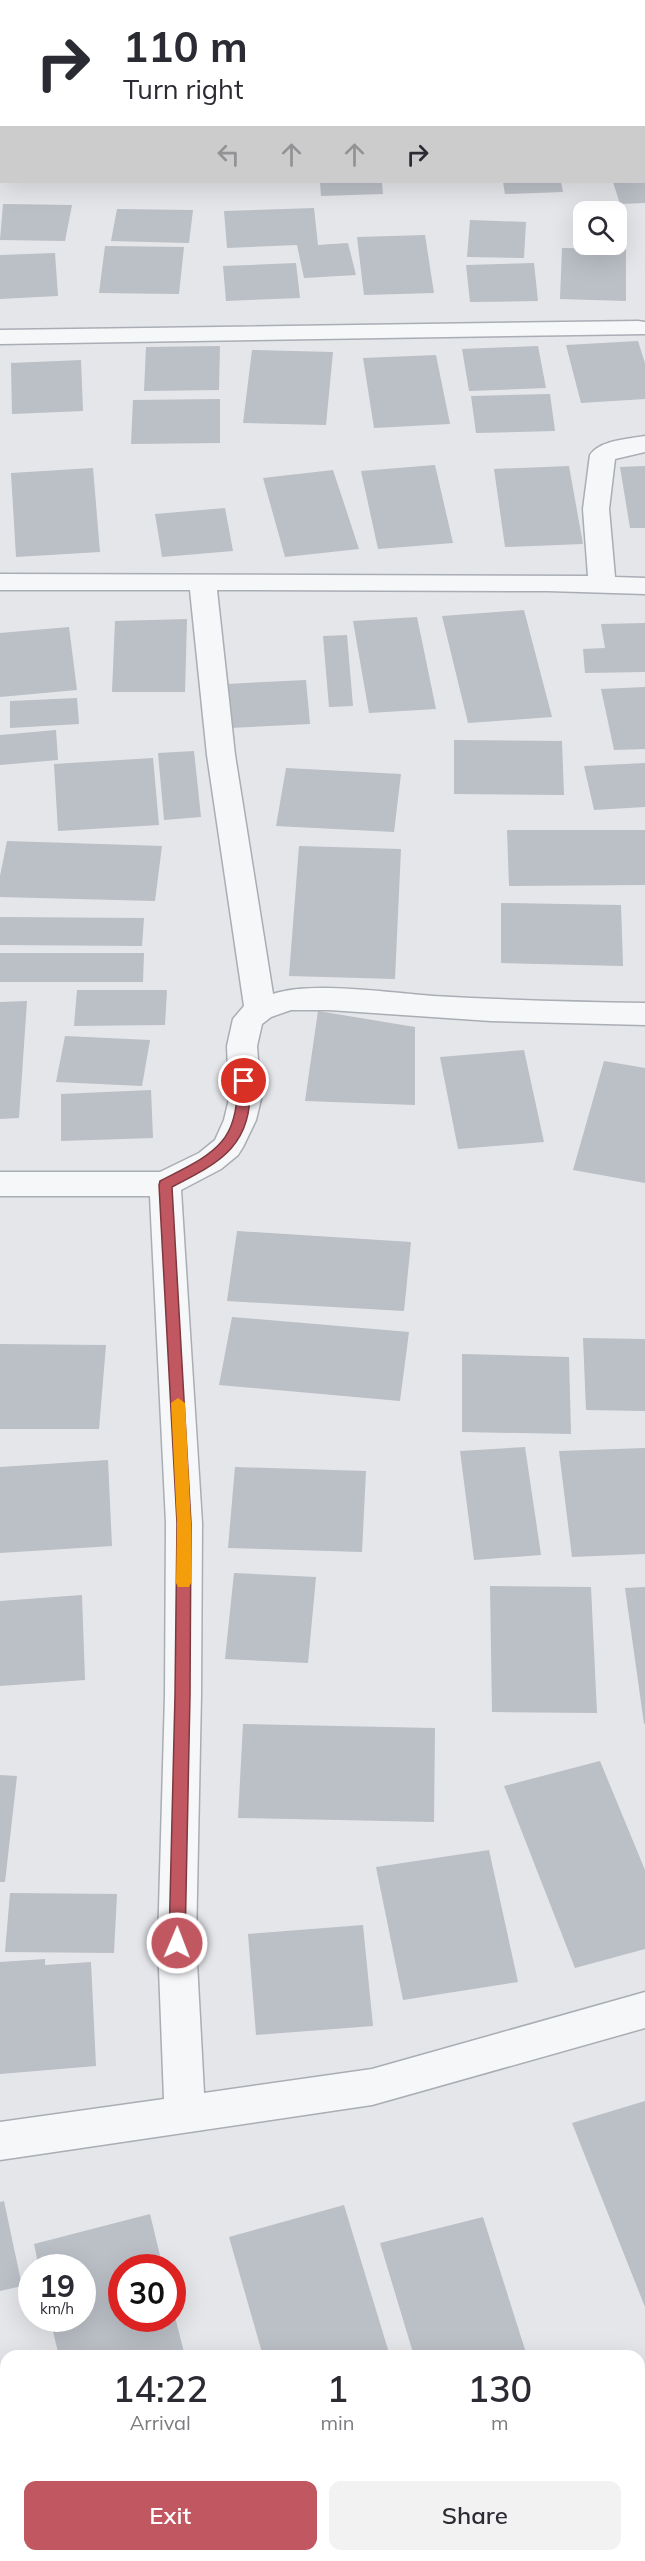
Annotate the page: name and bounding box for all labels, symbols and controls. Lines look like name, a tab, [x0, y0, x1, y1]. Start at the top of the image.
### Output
text: 110 m	[123, 20, 248, 73]
icon: right	[24, 24, 102, 102]
text: Turn right	[123, 72, 243, 106]
icon: left	[212, 138, 245, 171]
icon: ahead	[275, 138, 308, 171]
icon: ahead	[338, 138, 371, 171]
icon: right	[401, 138, 434, 171]
map controls	[573, 201, 627, 255]
button: search	[573, 201, 627, 255]
pin	[218, 1055, 269, 1106]
icon: arrive	[227, 1064, 260, 1097]
position arrow	[145, 1911, 209, 1975]
speed limit sign: 30	[108, 2254, 186, 2332]
text: 19	[39, 2267, 75, 2305]
text: km/h	[40, 2299, 74, 2318]
text: 14:22	[113, 2366, 208, 2411]
text: 1	[327, 2366, 348, 2411]
text: 130	[467, 2366, 532, 2411]
text: Arrival	[130, 2410, 191, 2435]
text: min	[321, 2410, 355, 2435]
text: m	[491, 2410, 509, 2435]
button: Exit	[24, 2481, 317, 2550]
button: Share	[329, 2481, 621, 2550]

